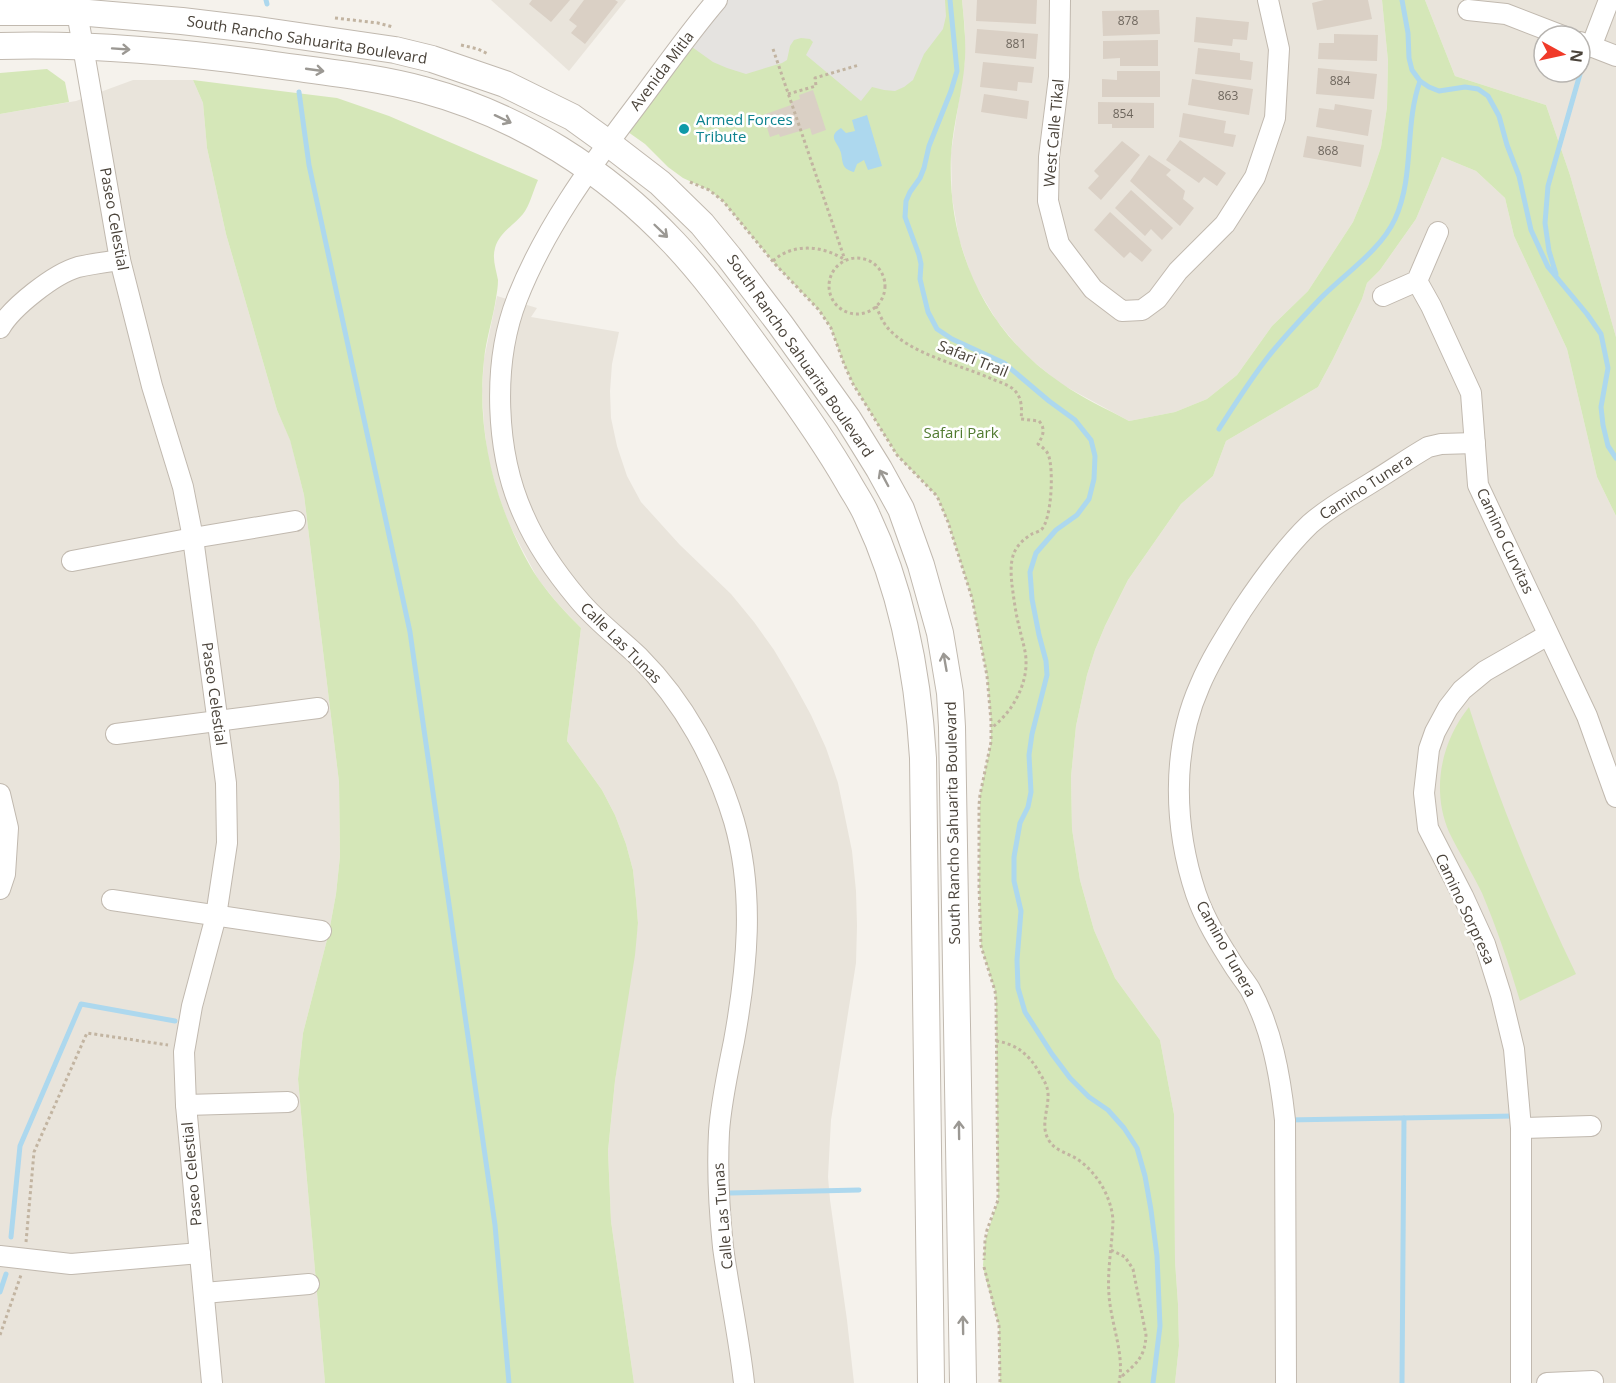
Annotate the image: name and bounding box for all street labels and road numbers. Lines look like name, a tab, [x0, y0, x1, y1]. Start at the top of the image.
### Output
street label: South Rancho Sahuarita Boulevard	[186, 10, 429, 68]
street label: Avenida Mitla	[625, 27, 698, 114]
street label: West Calle Tikal	[1038, 78, 1068, 188]
street label: Paseo Celestial	[96, 166, 134, 272]
street label: South Rancho Sahuarita Boulevard	[723, 250, 879, 461]
street label: Safari Trail	[935, 335, 1011, 381]
street label: Camino Tunera	[1315, 449, 1416, 524]
street label: Camino Curvitas	[1473, 484, 1539, 597]
street label: Calle Las Tunas	[577, 597, 667, 687]
street label: Paseo Celestial	[198, 641, 232, 747]
street label: South Rancho Sahuarita Boulevard	[940, 701, 964, 945]
street label: Camino Sorpresa	[1431, 850, 1500, 967]
street label: Camino Tunera	[1192, 897, 1262, 1000]
street label: Paseo Celestial	[176, 1121, 206, 1227]
street label: Calle Las Tunas	[707, 1162, 737, 1270]

